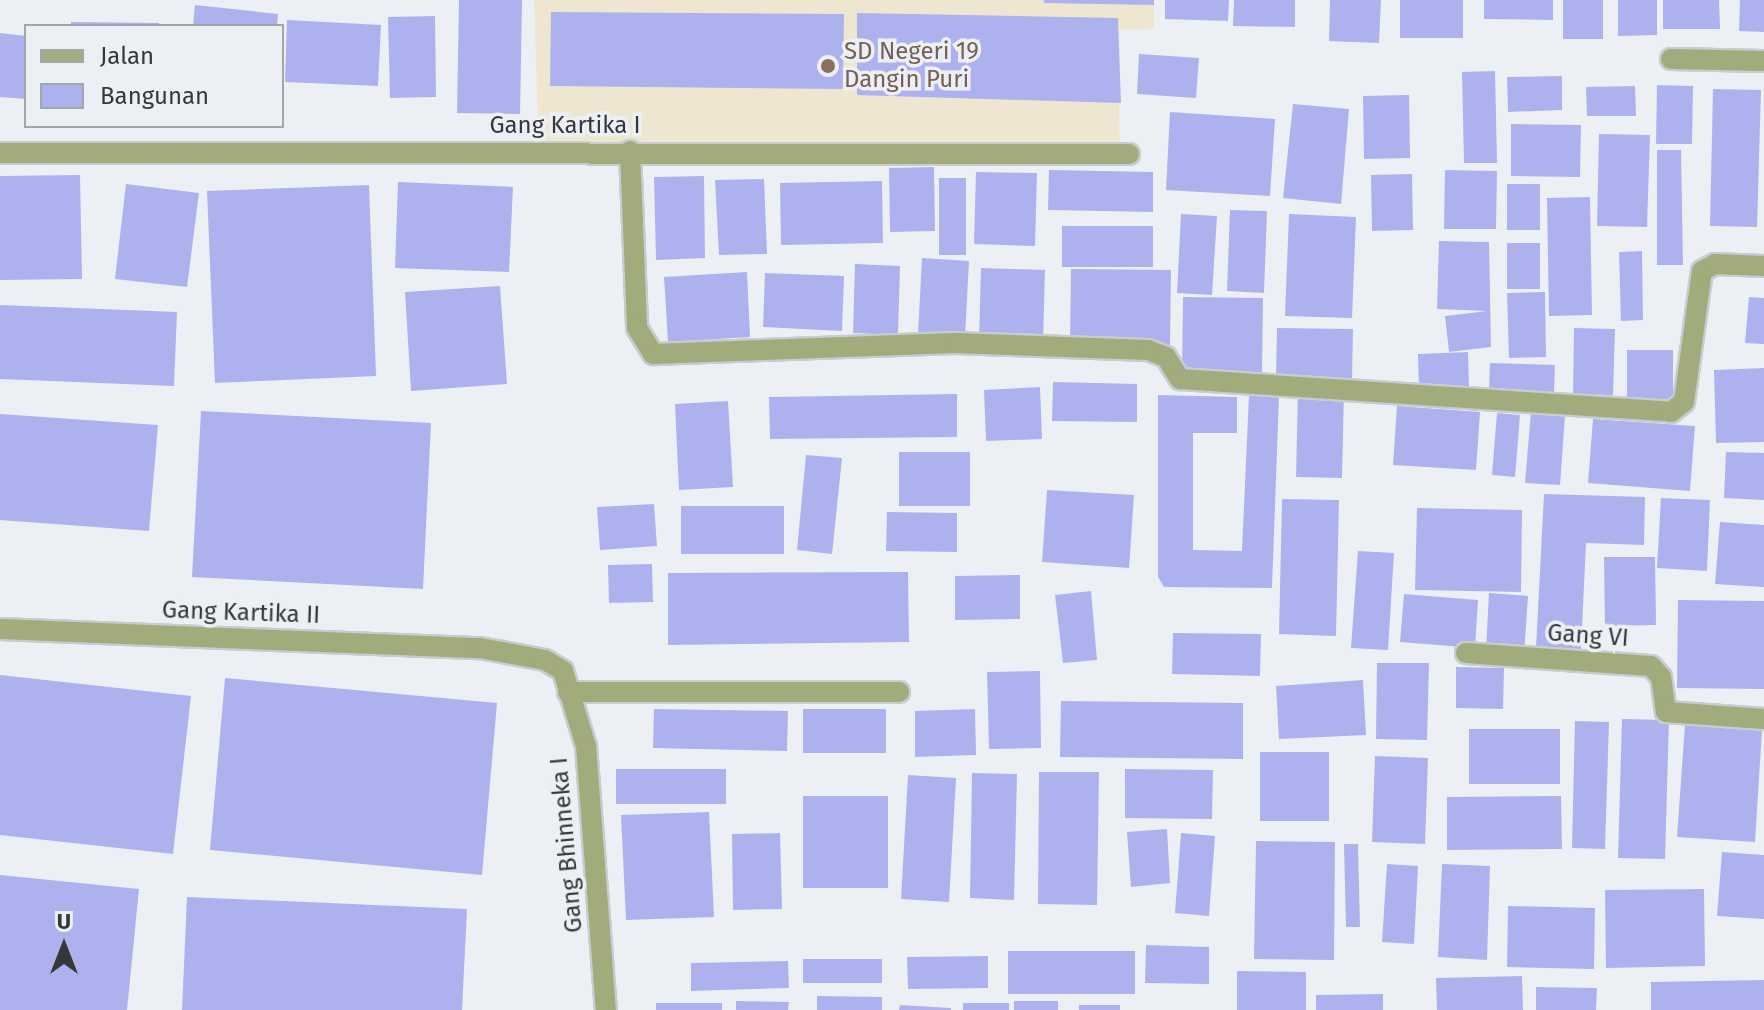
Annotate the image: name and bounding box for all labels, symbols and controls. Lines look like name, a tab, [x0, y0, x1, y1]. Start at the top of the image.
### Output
legend	[24, 24, 284, 128]
place label: SD Negeri 19 Dangin Puri	[844, 38, 979, 94]
text: Jalan	[100, 42, 154, 70]
marker: SD Negeri 19 Dangin Puri	[819, 57, 837, 75]
text: Bangunan	[100, 82, 209, 110]
street label: Gang Kartika I	[489, 112, 641, 140]
street label: Gang Kartika II	[161, 596, 321, 630]
street label: Gang VI	[1546, 619, 1630, 653]
street label: Gang Bhinneka I	[545, 756, 589, 934]
north arrow	[24, 906, 104, 986]
text: U	[57, 908, 71, 935]

